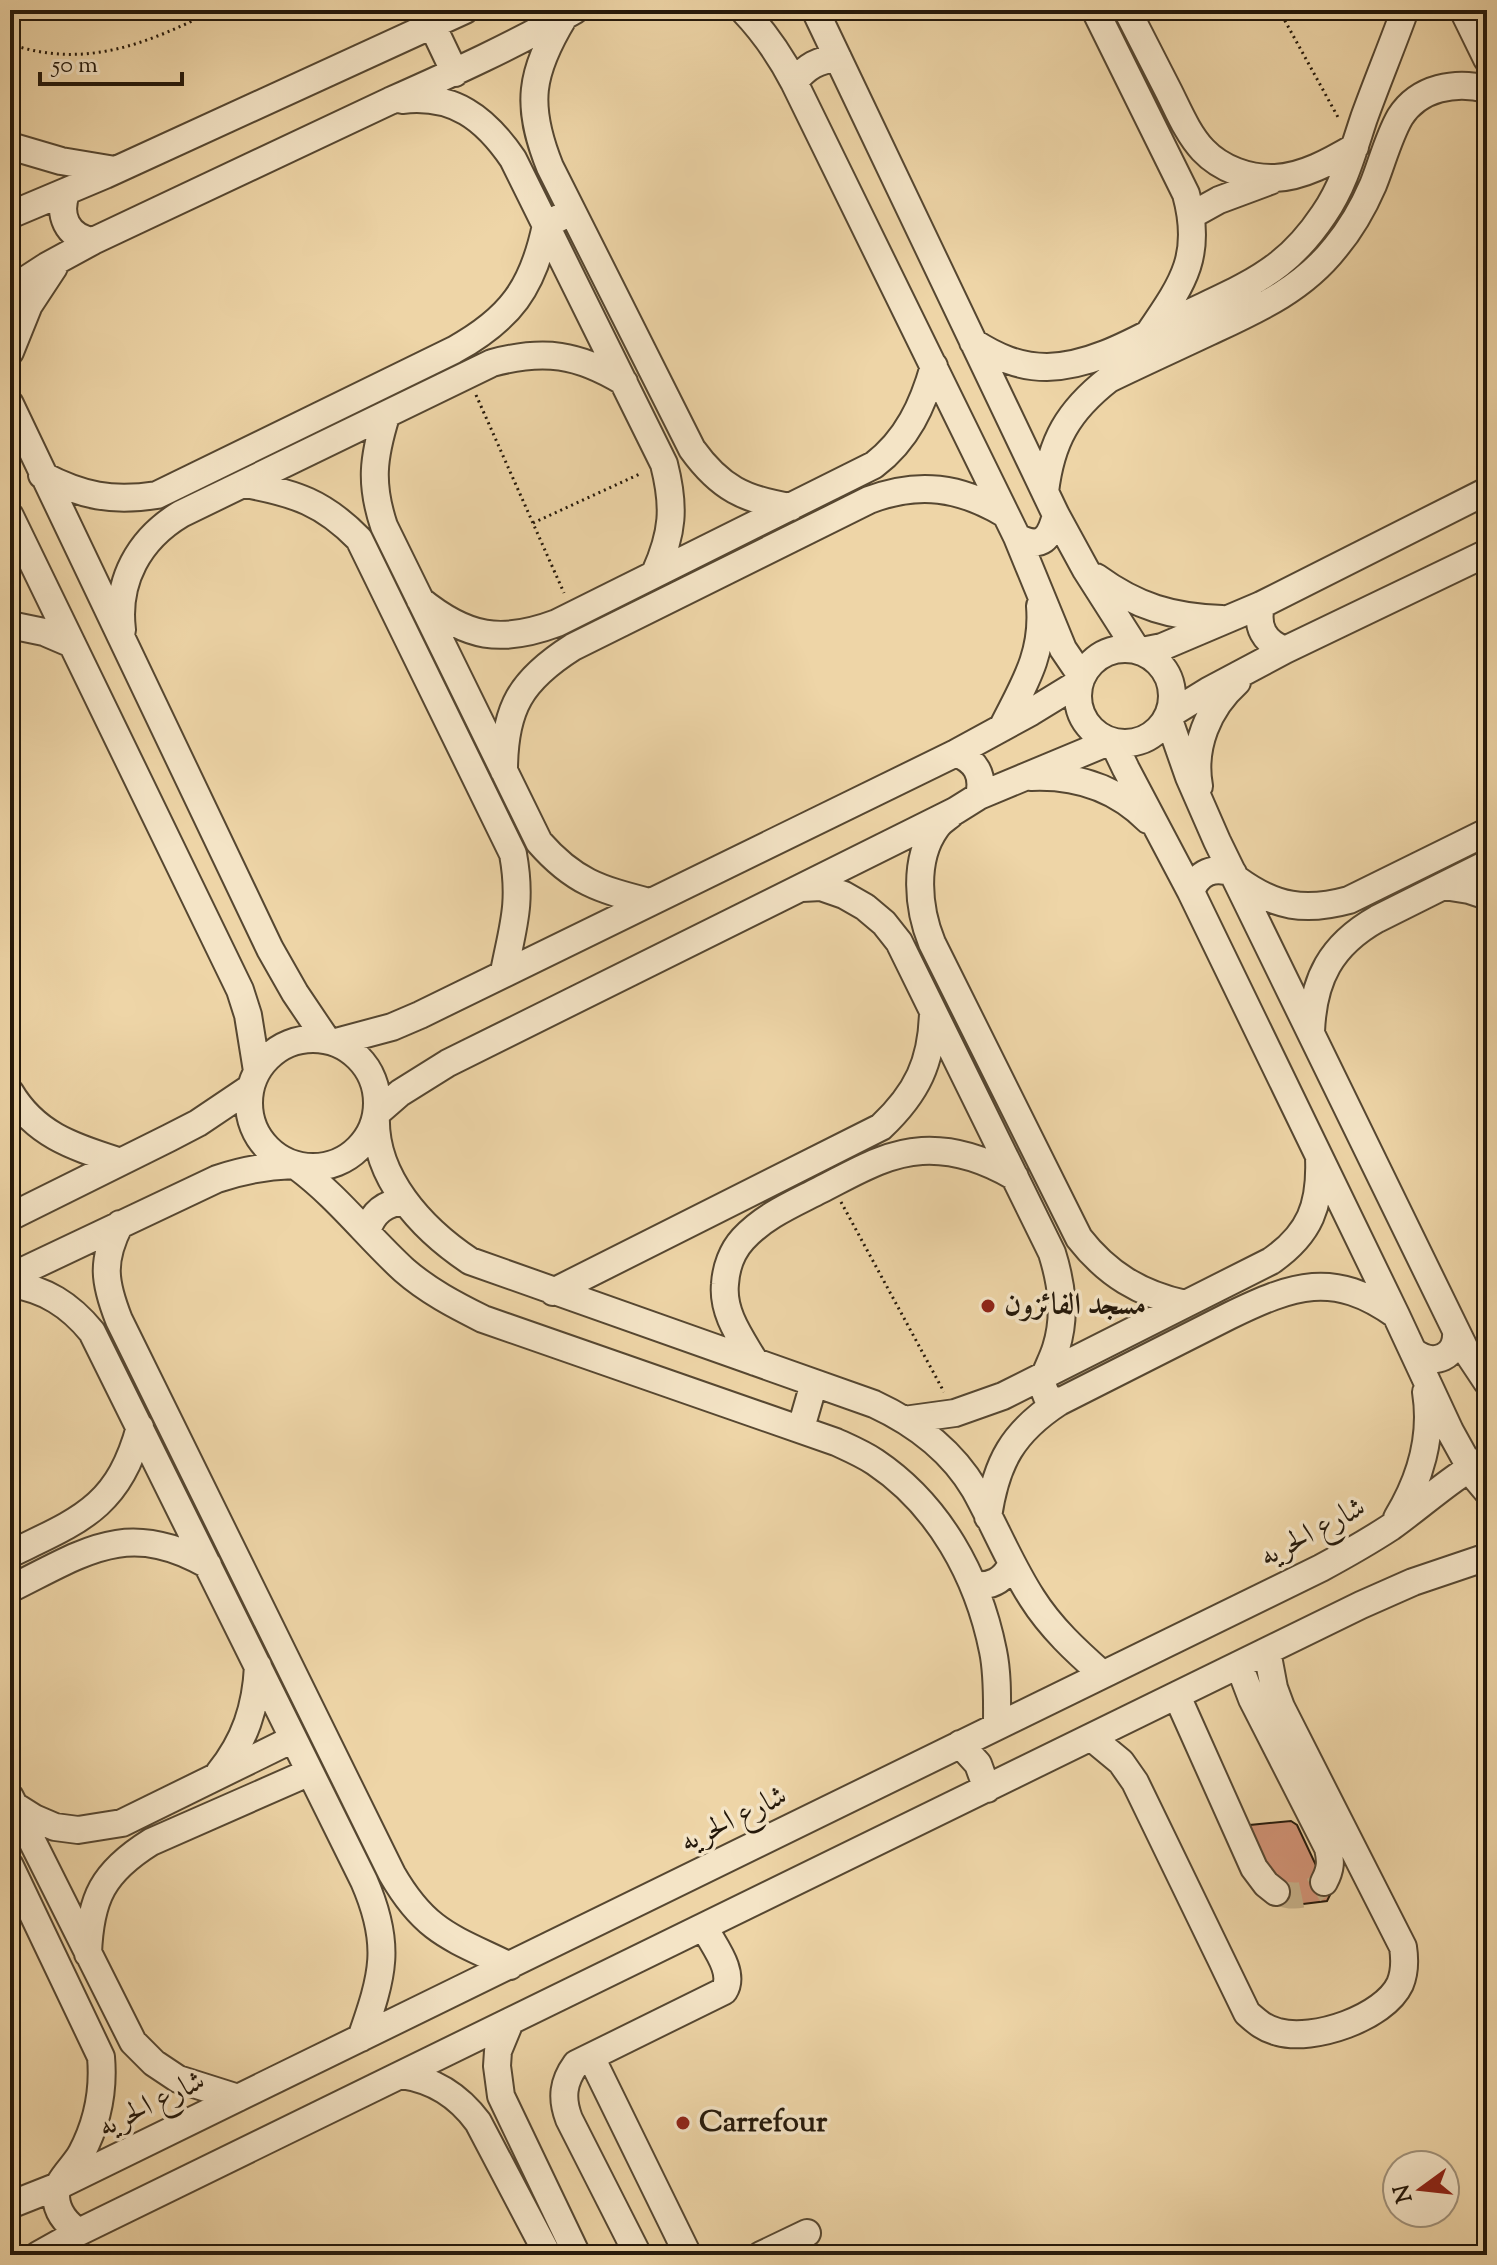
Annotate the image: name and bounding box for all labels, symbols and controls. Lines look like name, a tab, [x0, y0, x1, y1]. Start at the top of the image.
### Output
scale bar	[40, 36, 182, 86]
text: 50 m	[50, 49, 98, 83]
place label: مسجد الفائزون	[1004, 1285, 1146, 1328]
marker: مسجد الفائزون	[979, 1297, 997, 1315]
street label: شارع الحريه	[1252, 1487, 1374, 1580]
street label: شارع الحريه	[673, 1775, 796, 1865]
street label: شارع الحريه	[91, 2060, 214, 2150]
place label: Carrefour	[699, 2102, 828, 2145]
marker: Carrefour	[674, 2114, 692, 2132]
north arrow	[1381, 2149, 1461, 2229]
text: N	[1387, 2180, 1422, 2206]

